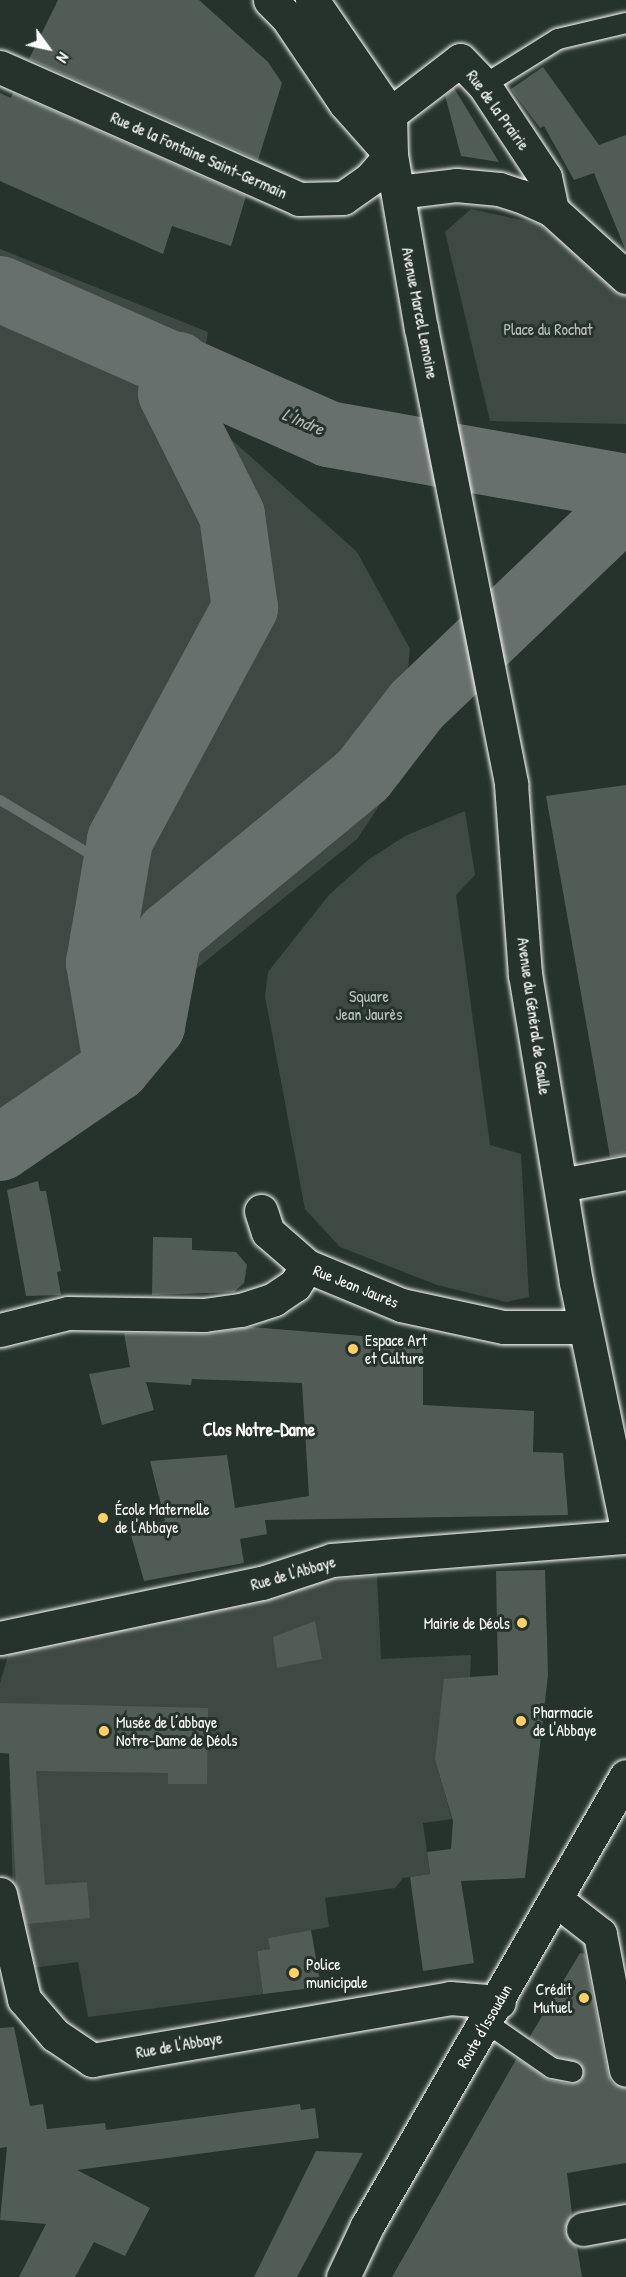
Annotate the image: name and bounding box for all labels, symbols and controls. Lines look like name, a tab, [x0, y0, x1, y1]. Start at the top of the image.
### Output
north arrow	[18, 18, 78, 78]
text: N	[52, 48, 75, 67]
street label: Rue de la Prairie	[463, 66, 533, 154]
street label: Rue de la Fontaine Saint-Germain	[108, 107, 290, 203]
street label: Avenue Marcel Lemoine	[398, 246, 442, 380]
park label: Place du Rochat	[503, 319, 593, 339]
water label: L'Indre	[279, 404, 327, 440]
street label: Avenue du Général de Gaulle	[513, 936, 555, 1096]
park label: Square Jean Jaurès	[336, 986, 402, 1024]
street label: Rue Jean Jaurès	[310, 1260, 402, 1312]
place label: Espace Art et Culture	[365, 1330, 427, 1368]
marker: Espace Art et Culture	[346, 1342, 360, 1356]
district label: Clos Notre-Dame	[203, 1419, 315, 1441]
place label: École Maternelle de l'Abbaye	[115, 1499, 210, 1537]
marker: École Maternelle de l'Abbaye	[96, 1511, 110, 1525]
street label: Rue de l'Abbaye	[248, 1552, 338, 1594]
place label: Mairie de Déols	[424, 1613, 510, 1633]
marker: Mairie de Déols	[515, 1616, 529, 1630]
place label: Pharmacie de l'Abbaye	[533, 1702, 597, 1740]
place label: Musée de l’abbaye Notre-Dame de Déols	[116, 1712, 237, 1750]
marker: Pharmacie de l'Abbaye	[514, 1714, 528, 1728]
marker: Musée de l’abbaye Notre-Dame de Déols	[97, 1724, 111, 1738]
place label: Police municipale	[306, 1954, 368, 1992]
marker: Police municipale	[287, 1966, 301, 1980]
place label: Crédit Mutuel	[534, 1979, 572, 2017]
street label: Route d'Issoudun	[452, 1981, 516, 2071]
marker: Crédit Mutuel	[577, 1991, 591, 2005]
street label: Rue de l'Abbaye	[134, 2028, 224, 2062]

